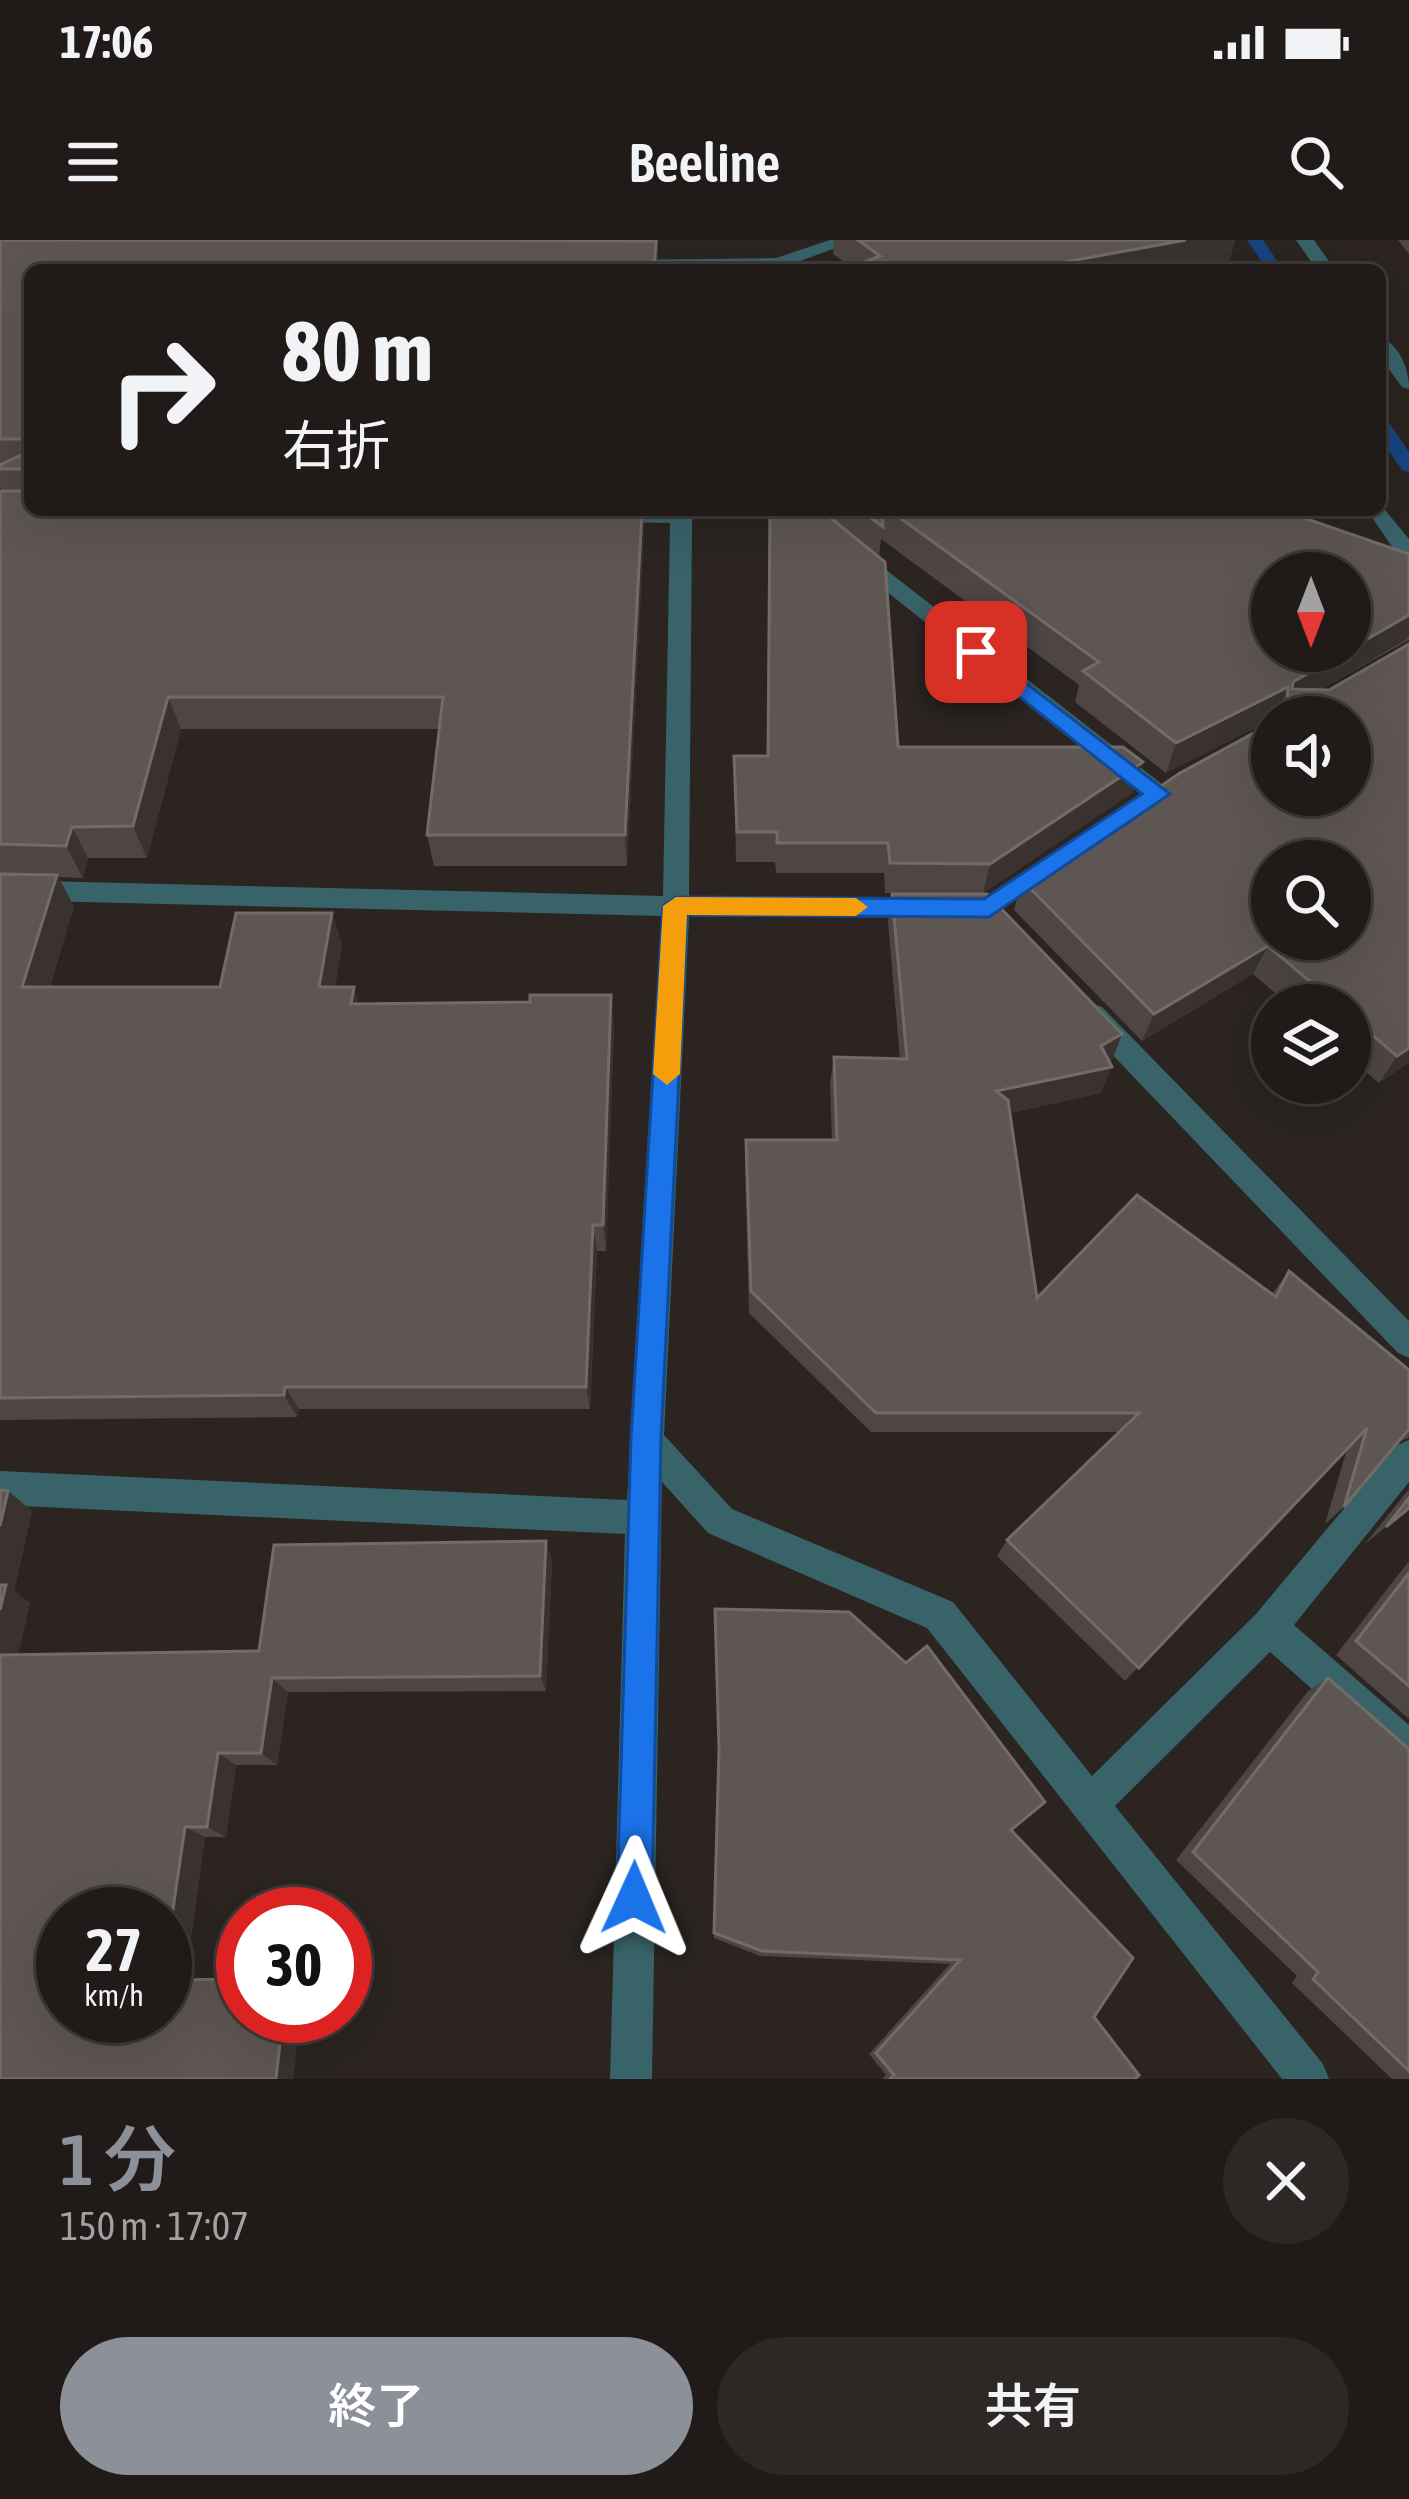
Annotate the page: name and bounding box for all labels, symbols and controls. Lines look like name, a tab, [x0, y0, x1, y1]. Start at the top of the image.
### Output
text: 17:06	[60, 16, 154, 68]
icon: menu	[60, 129, 126, 195]
icon: search	[1283, 129, 1349, 195]
text: Beeline	[629, 132, 780, 193]
text: 80 m	[282, 303, 433, 399]
icon: right	[84, 312, 240, 468]
text: 右折	[282, 415, 390, 476]
north arrow	[1251, 552, 1371, 672]
map controls	[1251, 552, 1371, 1104]
pin	[925, 601, 1027, 703]
icon: arrive	[943, 619, 1009, 685]
button: sound	[1251, 696, 1371, 816]
button: search	[1251, 840, 1371, 960]
button: layers	[1251, 984, 1371, 1104]
position arrow	[571, 1835, 697, 1961]
speed limit sign: 30	[216, 1887, 372, 2043]
text: 27	[86, 1915, 142, 1984]
text: km/h	[84, 1978, 144, 2012]
text: 1 分	[60, 2118, 176, 2200]
button: close	[1223, 2118, 1349, 2244]
text: 150 m · 17:07	[60, 2204, 249, 2248]
button: 終了	[60, 2337, 693, 2475]
button: 共有	[717, 2337, 1349, 2475]

